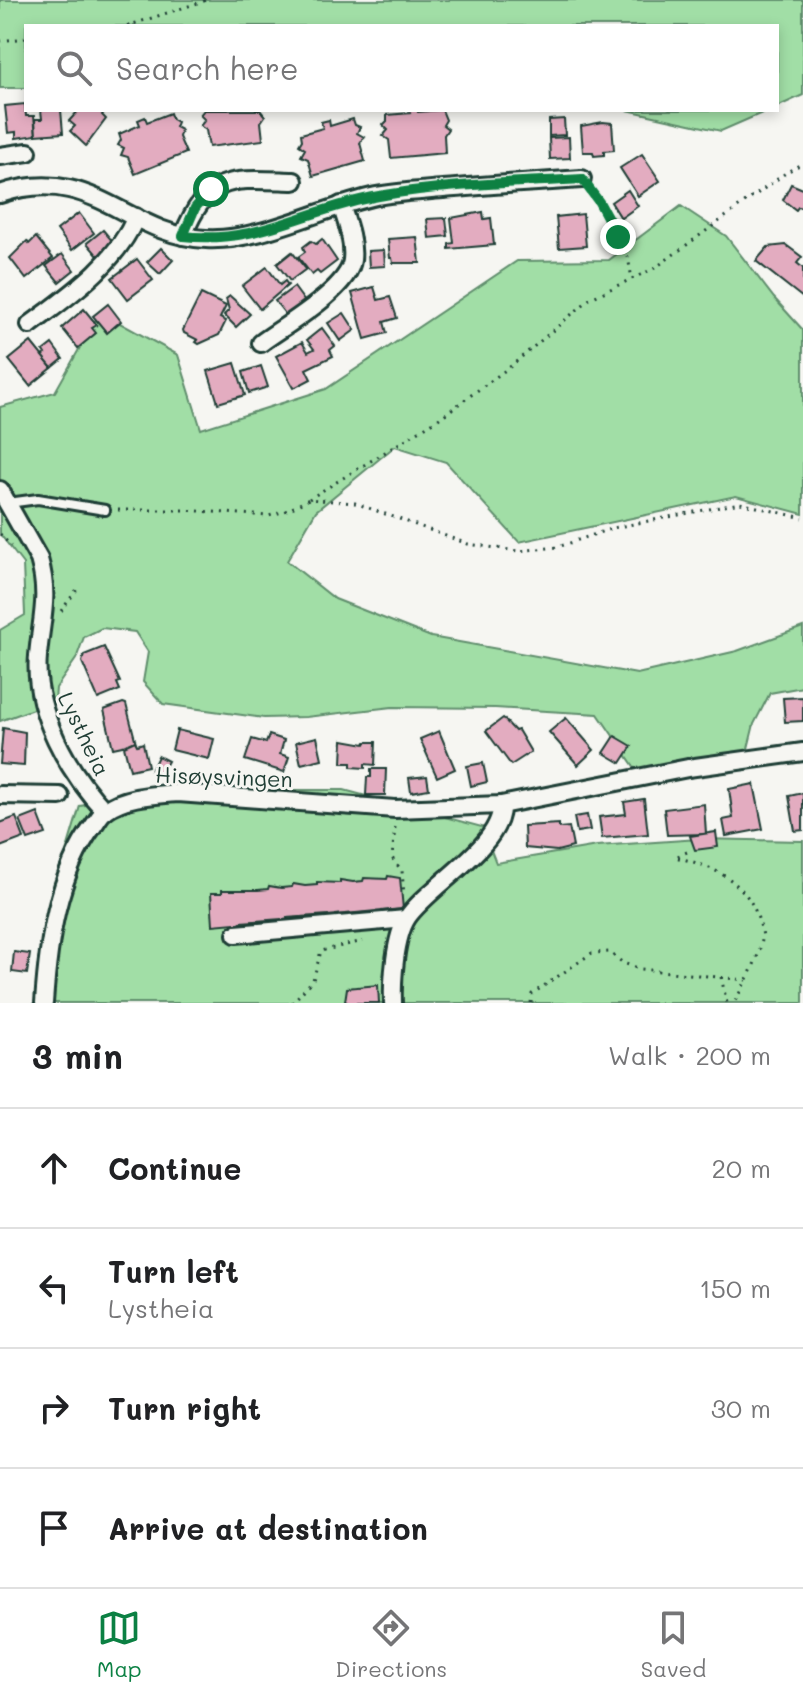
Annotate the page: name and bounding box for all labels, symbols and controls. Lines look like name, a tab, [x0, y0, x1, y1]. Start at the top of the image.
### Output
search box	[24, 24, 779, 112]
icon: search	[52, 46, 96, 90]
text: Search here	[116, 48, 299, 88]
route start	[193, 171, 229, 207]
route end	[600, 219, 636, 255]
street label: Lystheia	[52, 687, 117, 781]
street label: Hisøysvingen	[155, 760, 293, 793]
text: 3 min	[32, 1033, 123, 1078]
text: Walk · 200 m	[608, 1038, 771, 1072]
icon: ahead	[32, 1146, 76, 1190]
text: Continue	[108, 1148, 241, 1188]
text: 20 m	[711, 1151, 771, 1185]
text: Turn left	[108, 1251, 239, 1291]
icon: left	[32, 1266, 76, 1310]
text: 150 m	[699, 1271, 771, 1305]
text: Lystheia	[108, 1291, 214, 1325]
icon: right	[32, 1386, 76, 1430]
text: Turn right	[108, 1388, 261, 1428]
text: 30 m	[711, 1391, 771, 1425]
icon: arrive	[32, 1506, 76, 1550]
text: Arrive at destination	[108, 1508, 428, 1548]
tab: Map	[97, 1606, 142, 1683]
tab: Directions	[335, 1606, 447, 1683]
tab: Saved	[641, 1606, 706, 1683]

